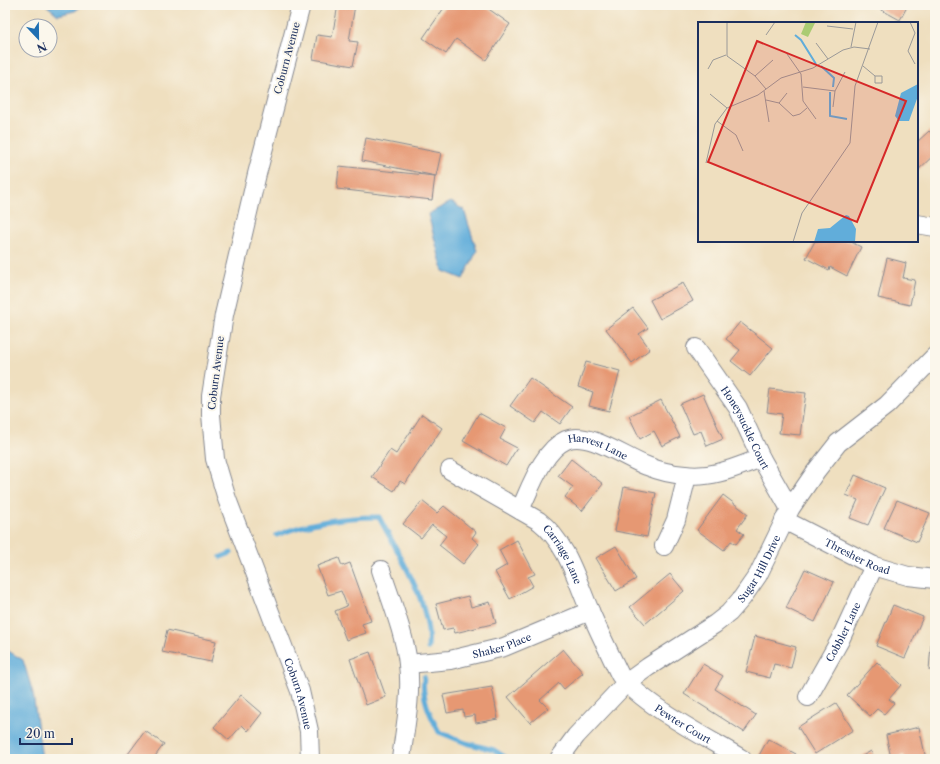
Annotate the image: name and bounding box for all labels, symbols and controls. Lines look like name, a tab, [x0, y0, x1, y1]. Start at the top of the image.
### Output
north arrow	[18, 18, 58, 58]
street label: Coburn Avenue	[271, 20, 303, 96]
inset map	[698, 22, 918, 242]
text: N	[34, 39, 49, 56]
street label: Coburn Avenue	[205, 335, 227, 411]
street label: Honeysuckle Court	[718, 384, 773, 472]
street label: Harvest Lane	[567, 431, 630, 463]
street label: Carriage Lane	[540, 522, 585, 586]
street label: Sugar Hill Drive	[735, 532, 783, 605]
street label: Thresher Road	[822, 535, 892, 577]
street label: Cobbler Lane	[823, 600, 863, 664]
street label: Shaker Place	[471, 630, 533, 661]
street label: Coburn Avenue	[281, 656, 315, 731]
street label: Pewter Court	[652, 701, 714, 746]
scale bar	[20, 720, 72, 746]
text: 20 m	[26, 726, 55, 741]

